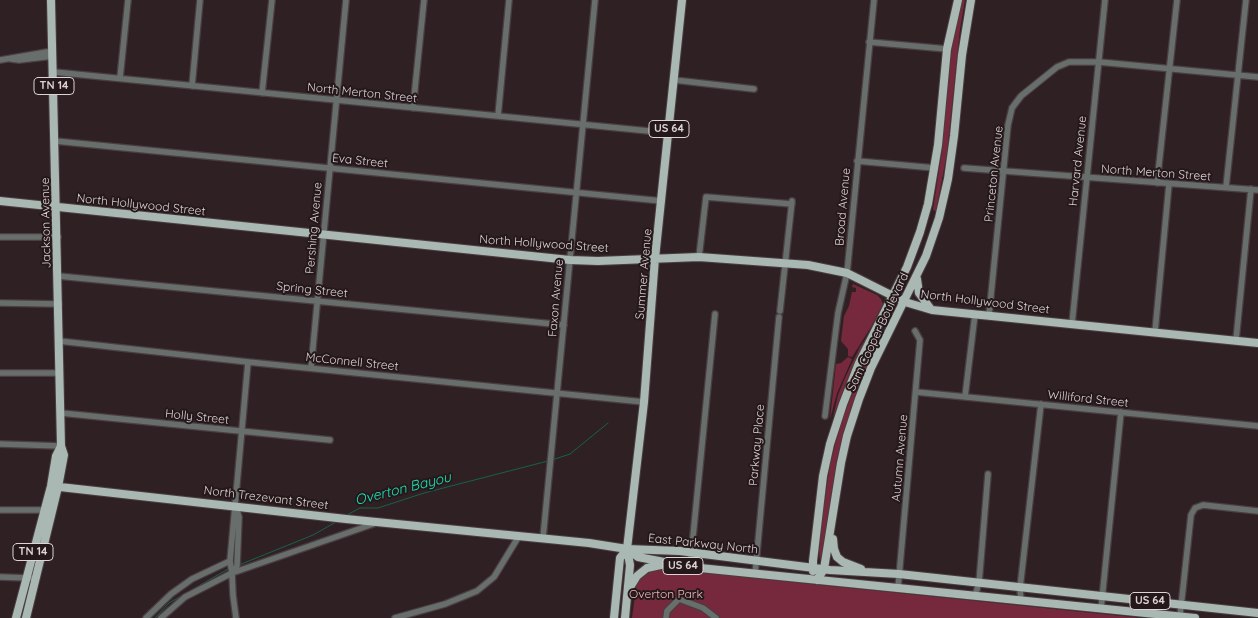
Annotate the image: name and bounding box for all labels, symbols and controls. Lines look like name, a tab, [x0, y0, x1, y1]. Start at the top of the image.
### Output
road number: TN 14	[34, 78, 74, 94]
street label: North Merton Street	[306, 80, 418, 106]
street label: Harvard Avenue	[1066, 115, 1090, 207]
road number: US 64	[649, 120, 689, 138]
street label: Princeton Avenue	[982, 125, 1006, 223]
street label: Eva Street	[331, 151, 389, 171]
street label: North Merton Street	[1100, 162, 1212, 184]
street label: Broad Avenue	[832, 167, 854, 247]
street label: Jackson Avenue	[38, 177, 54, 269]
street label: Pershing Avenue	[303, 181, 325, 275]
street label: North Hollywood Street	[76, 191, 206, 219]
street label: Summer Avenue	[633, 228, 655, 320]
street label: North Hollywood Street	[479, 232, 609, 256]
street label: Faxon Avenue	[545, 259, 567, 337]
street label: Sam Cooper Boulevard	[844, 271, 912, 393]
street label: Spring Street	[276, 279, 348, 301]
street label: North Hollywood Street	[920, 287, 1050, 317]
street label: McConnell Street	[305, 350, 399, 374]
street label: Williford Street	[1047, 388, 1129, 410]
street label: Parkway Place	[746, 404, 768, 486]
street label: Holly Street	[164, 406, 230, 428]
street label: Autumn Avenue	[889, 414, 911, 502]
water label: Overton Bayou	[353, 469, 453, 509]
street label: North Trezevant Street	[203, 483, 329, 513]
street label: East Parkway North	[647, 531, 759, 557]
road number: TN 14	[13, 544, 53, 560]
road number: US 64	[663, 558, 703, 574]
park label: Overton Park	[629, 587, 703, 601]
road number: US 64	[1130, 592, 1170, 610]

